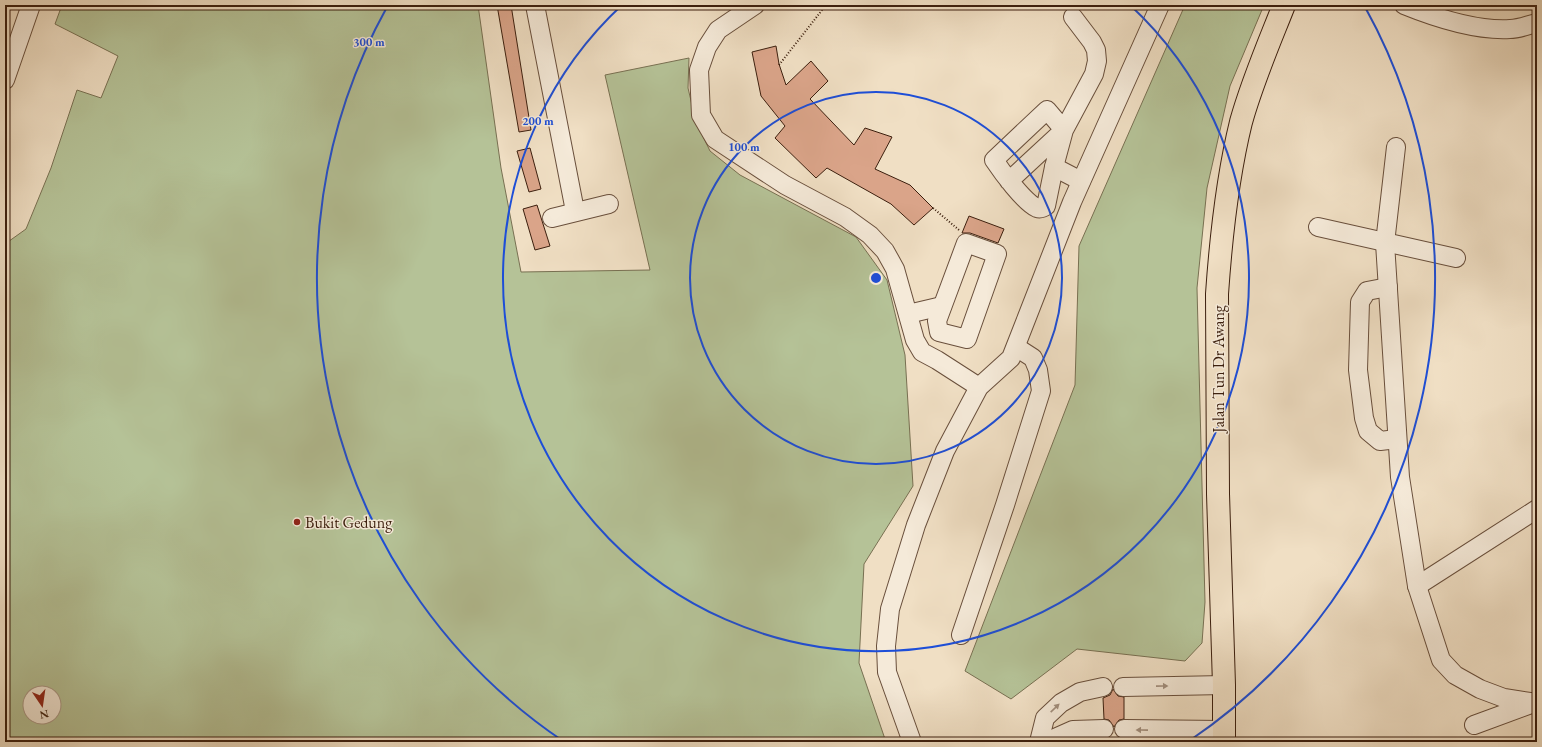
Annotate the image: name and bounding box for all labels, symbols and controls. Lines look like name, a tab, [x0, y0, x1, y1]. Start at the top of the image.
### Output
text: 300 m	[353, 34, 385, 50]
text: 200 m	[522, 113, 554, 129]
text: 100 m	[728, 139, 760, 155]
centre of rings	[869, 271, 883, 285]
street label: Jalan Tun Dr Awang	[1208, 304, 1229, 435]
place label: Bukit Gedung	[305, 512, 393, 533]
marker: Bukit Gedung	[292, 517, 302, 527]
one-way arrow	[1156, 683, 1169, 689]
north arrow	[22, 685, 62, 725]
one-way arrow	[1050, 703, 1060, 713]
text: N	[38, 707, 50, 723]
one-way arrow	[1135, 727, 1148, 733]

